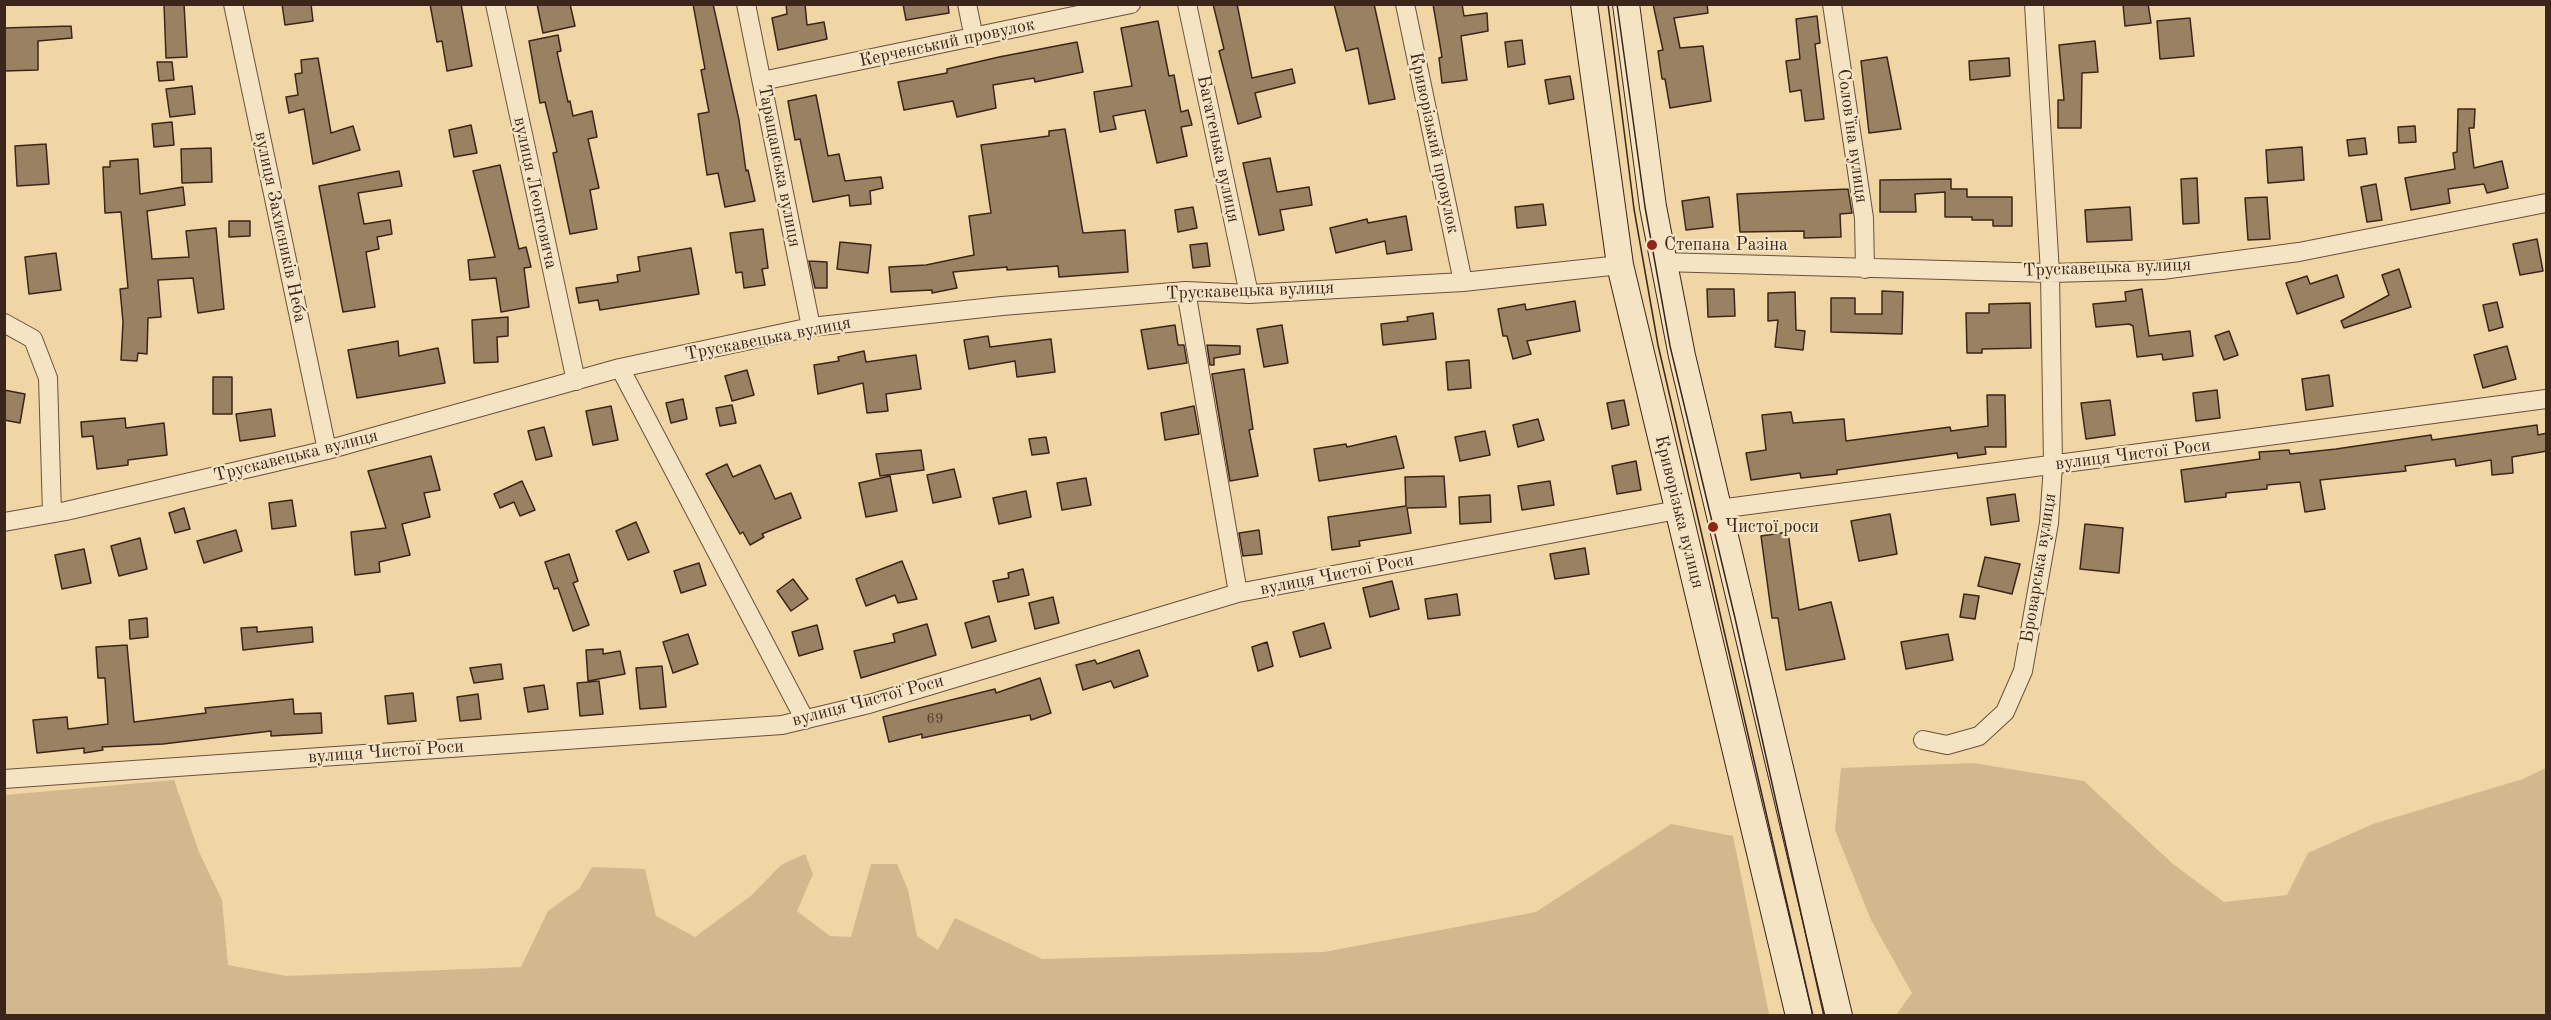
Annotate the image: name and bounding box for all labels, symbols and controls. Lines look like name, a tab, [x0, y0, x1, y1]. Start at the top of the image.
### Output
street label: Керченський провулок	[857, 14, 1037, 72]
street label: Криворізький провулок	[1404, 50, 1464, 236]
street label: Соловʼїна вулиця	[1832, 68, 1872, 204]
street label: Багатенька вулиця	[1192, 73, 1244, 225]
street label: Таращанська вулиця	[753, 83, 805, 249]
street label: вулиця Леонтовича	[508, 115, 562, 271]
street label: вулиця Захисників Неба	[249, 130, 311, 324]
place label: Степана Разіна	[1664, 234, 1788, 256]
marker: Степана Разіна	[1645, 238, 1659, 252]
street label: Трускавецька вулиця	[2022, 254, 2192, 282]
street label: Трускавецька вулиця	[1165, 277, 1335, 305]
street label: Трускавецька вулиця	[683, 312, 853, 366]
street label: Трускавецька вулиця	[212, 425, 380, 487]
street label: Криворізька вулиця	[1649, 433, 1709, 591]
street label: вулиця Чистої Роси	[2054, 435, 2212, 475]
street label: Броварська вулиця	[2017, 492, 2061, 644]
place label: Чистої роси	[1725, 516, 1819, 538]
marker: Чистої роси	[1706, 520, 1720, 534]
street label: вулиця Чистої Роси	[1258, 550, 1416, 600]
street label: вулиця Чистої Роси	[790, 670, 946, 732]
house number: 69	[926, 710, 944, 728]
street label: вулиця Чистої Роси	[307, 736, 465, 768]

